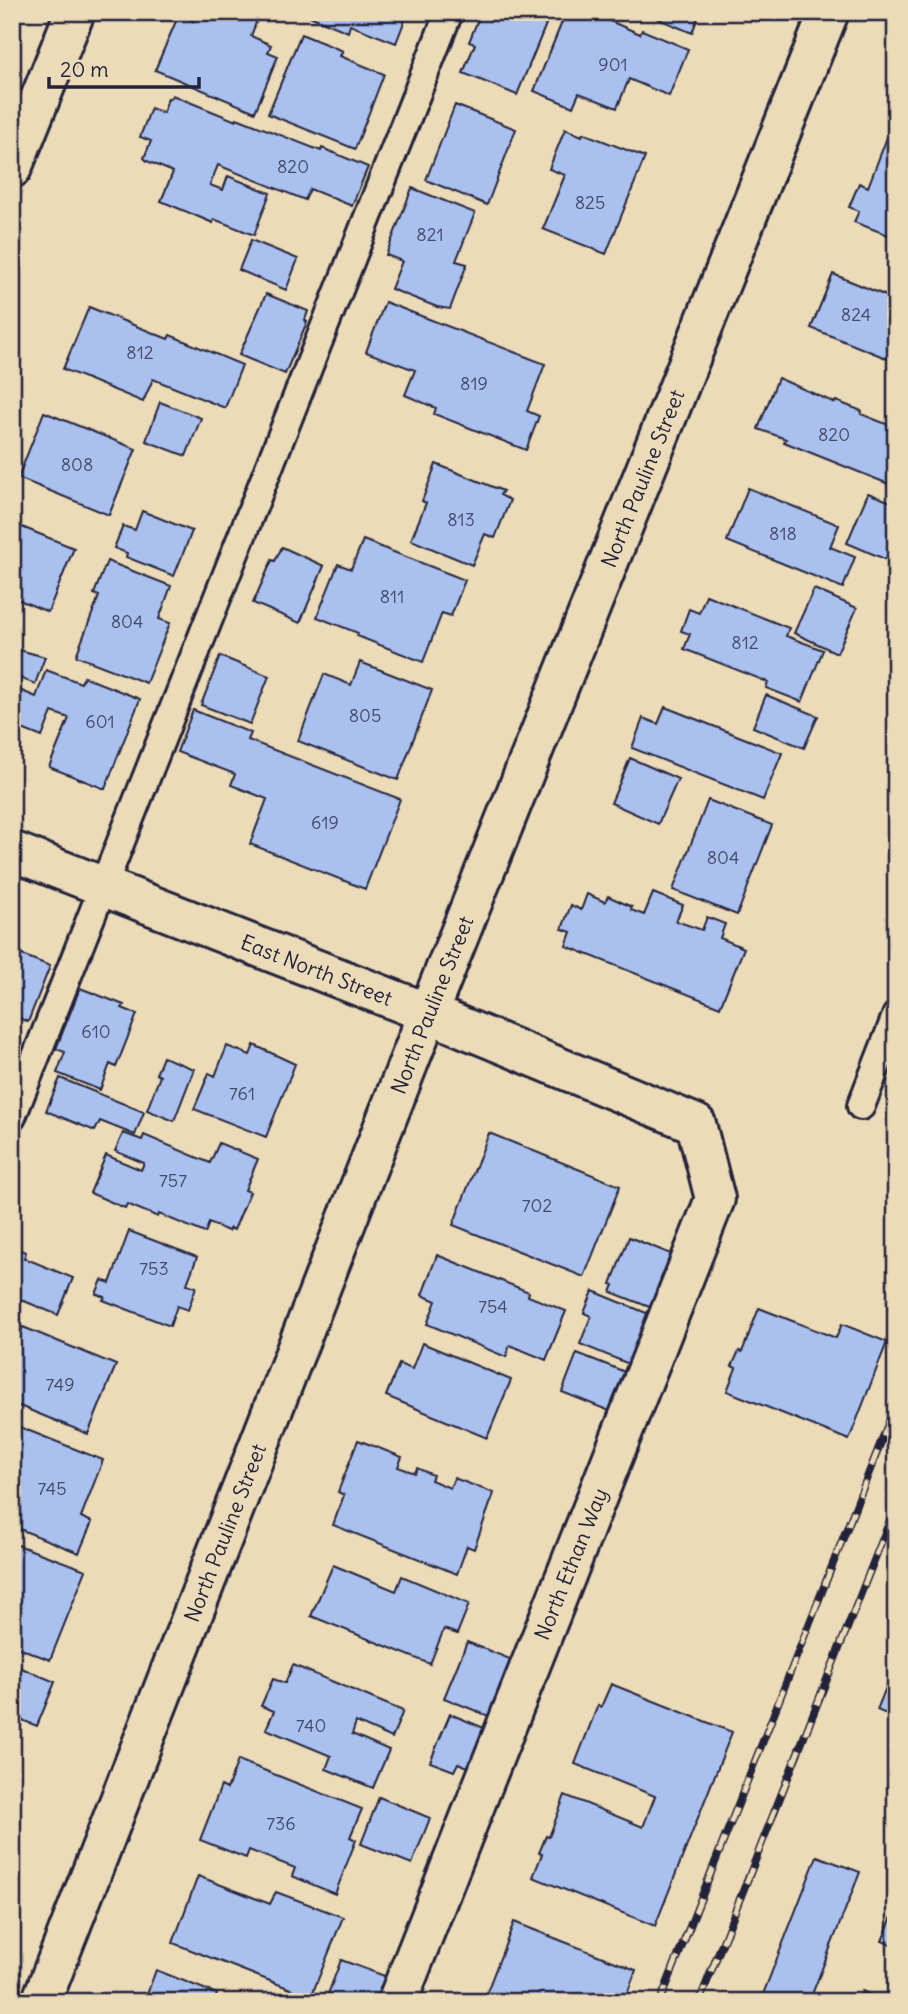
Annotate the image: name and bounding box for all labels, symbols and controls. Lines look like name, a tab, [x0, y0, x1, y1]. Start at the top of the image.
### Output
scale bar	[49, 46, 200, 90]
house number: 901	[598, 53, 628, 76]
text: 20 m	[60, 56, 109, 83]
house number: 820	[277, 155, 309, 178]
house number: 825	[575, 191, 605, 214]
house number: 821	[416, 223, 444, 246]
house number: 824	[841, 303, 871, 326]
house number: 812	[126, 341, 154, 364]
house number: 819	[460, 372, 488, 395]
street label: North Pauline Street	[594, 385, 690, 571]
house number: 820	[818, 423, 850, 446]
house number: 808	[61, 453, 93, 476]
house number: 813	[447, 508, 475, 531]
house number: 818	[769, 522, 797, 545]
house number: 811	[380, 585, 404, 608]
house number: 804	[111, 610, 143, 633]
house number: 812	[731, 631, 759, 654]
house number: 805	[349, 704, 381, 727]
house number: 601	[85, 710, 115, 733]
house number: 619	[311, 811, 339, 834]
house number: 804	[707, 846, 739, 869]
street label: North Pauline Street	[384, 912, 479, 1098]
street label: East North Street	[237, 928, 396, 1011]
house number: 610	[81, 1020, 111, 1043]
house number: 761	[229, 1082, 255, 1105]
house number: 757	[159, 1169, 187, 1192]
house number: 702	[522, 1194, 552, 1217]
house number: 753	[139, 1257, 169, 1280]
house number: 754	[478, 1295, 508, 1318]
house number: 749	[45, 1373, 75, 1396]
street label: North Pauline Street	[178, 1440, 272, 1626]
house number: 745	[37, 1477, 67, 1500]
street label: North Ethan Way	[528, 1484, 614, 1644]
house number: 740	[296, 1714, 326, 1737]
house number: 736	[266, 1812, 296, 1835]

